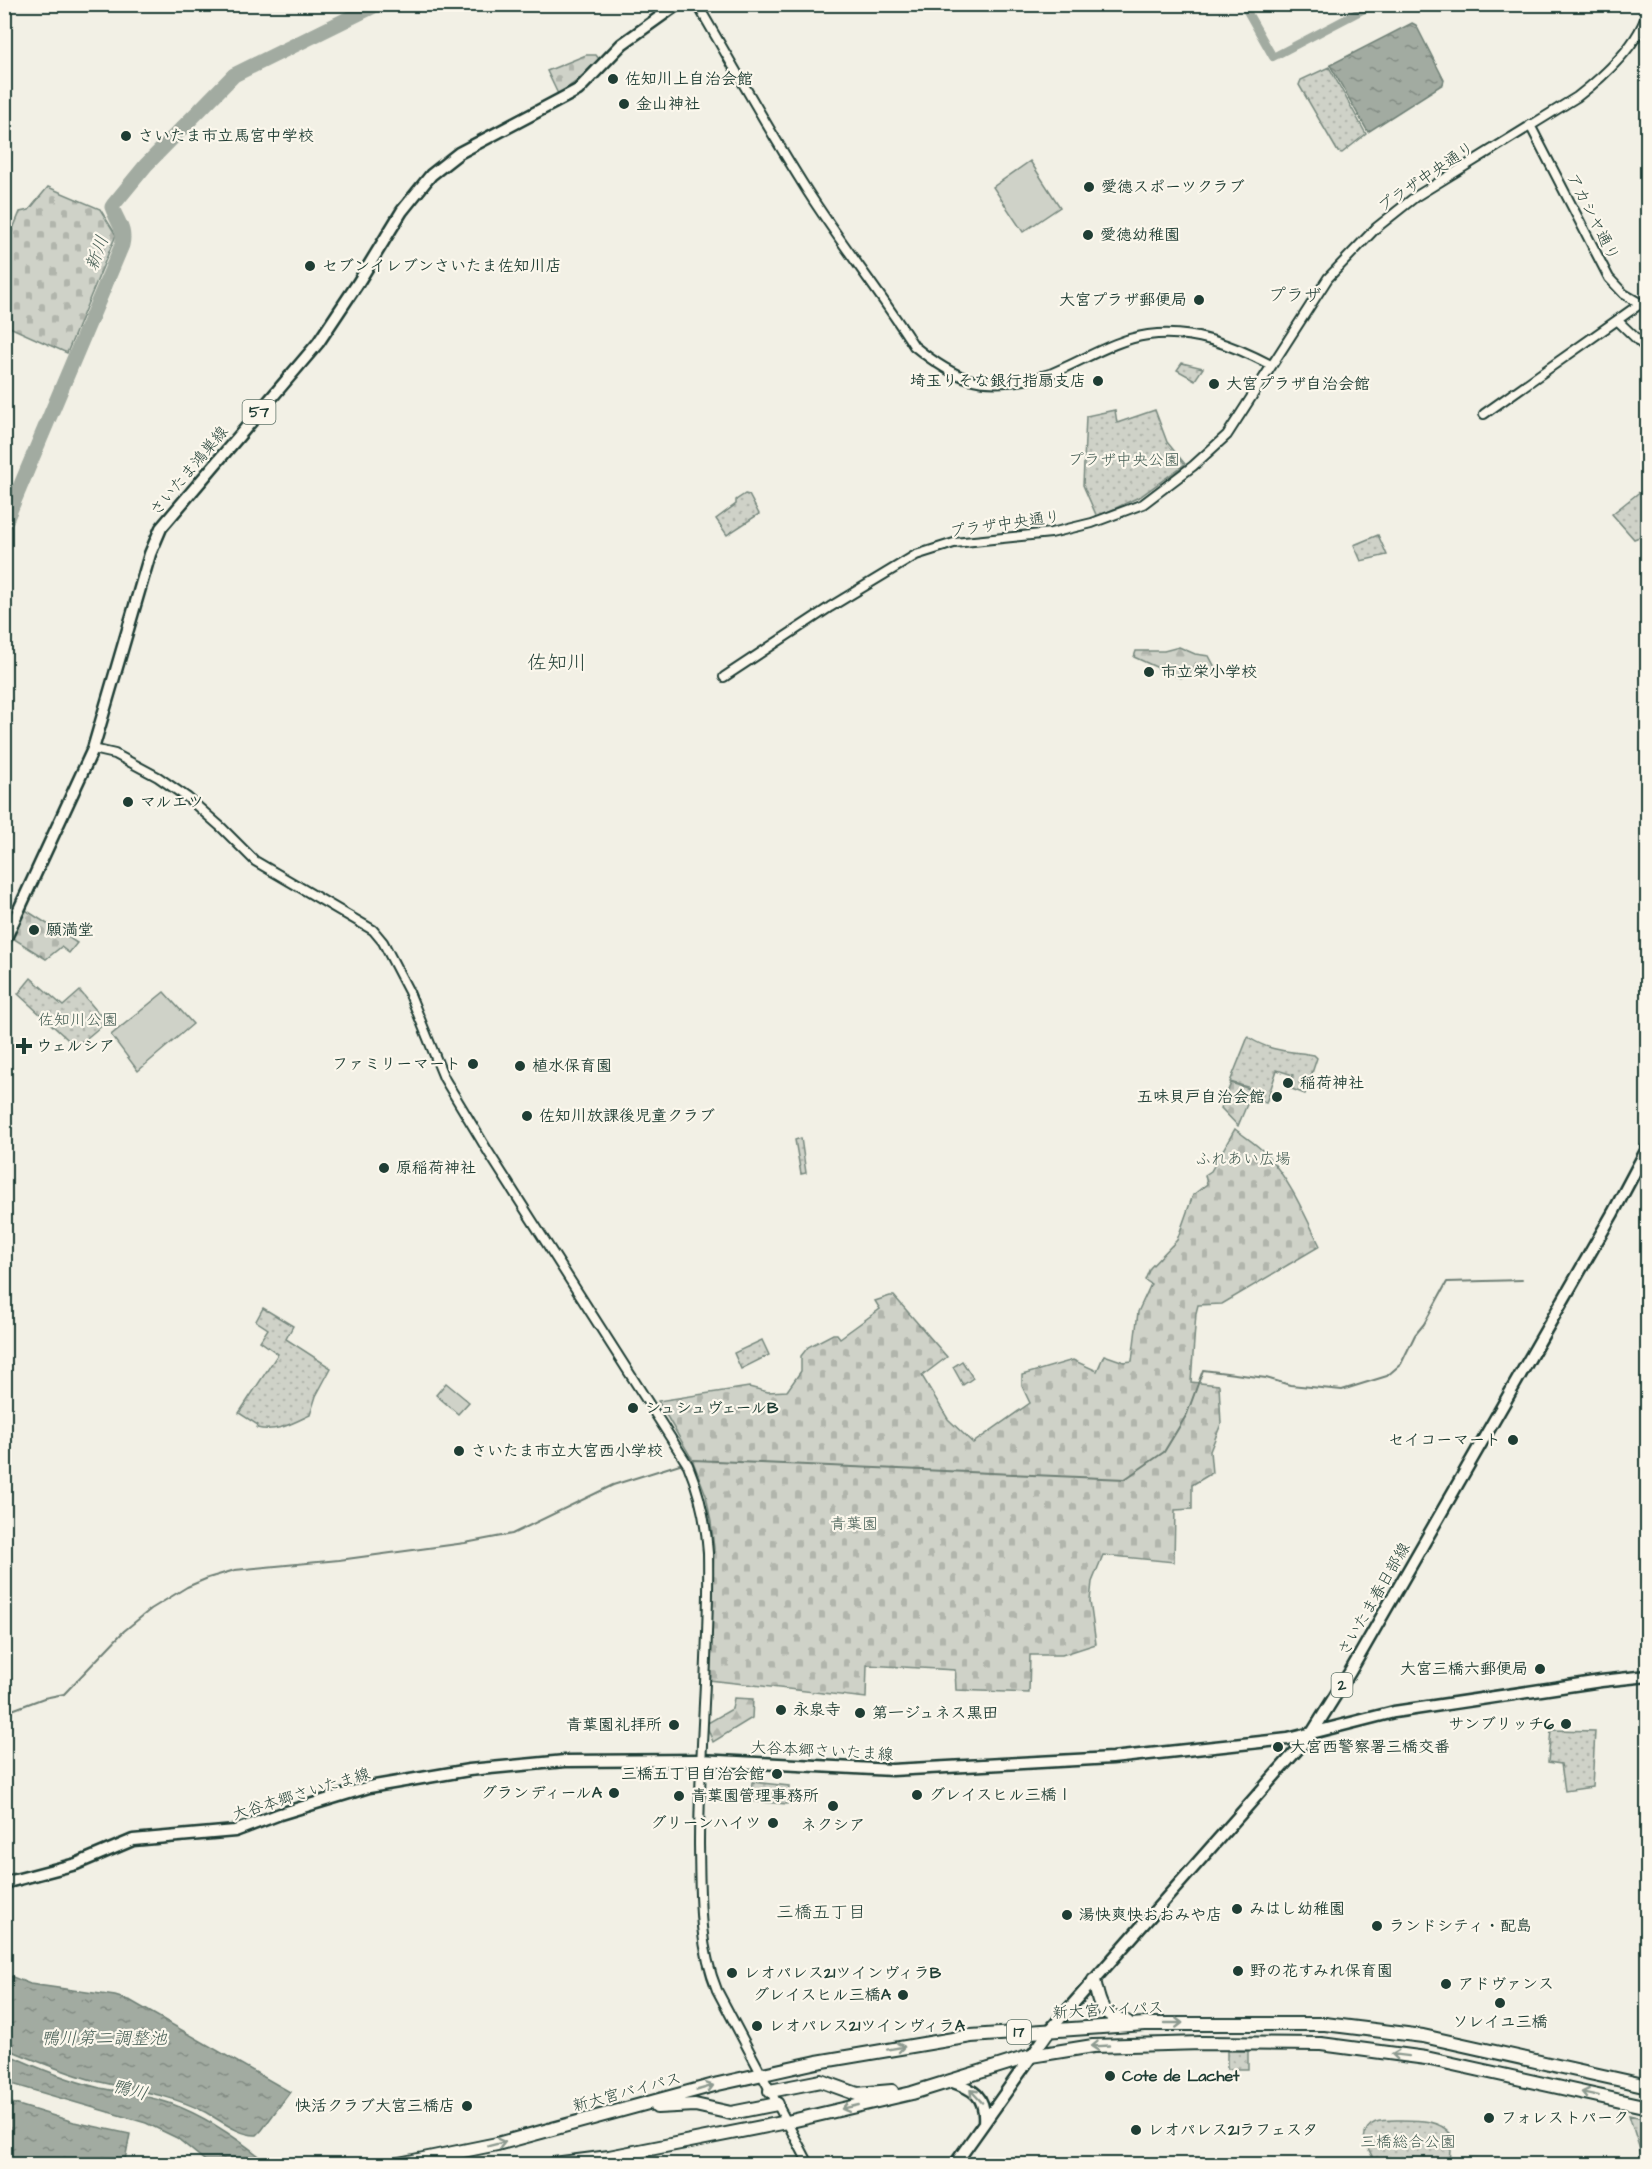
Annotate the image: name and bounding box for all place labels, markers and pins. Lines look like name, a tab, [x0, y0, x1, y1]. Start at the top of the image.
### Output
place label: 佐知川上自治会館	[625, 68, 753, 90]
marker: 佐知川上自治会館	[606, 72, 620, 86]
place label: 金山神社	[636, 93, 700, 115]
marker: 金山神社	[617, 97, 631, 111]
place label: さいたま市立馬宮中学校	[138, 125, 314, 147]
marker: さいたま市立馬宮中学校	[119, 129, 133, 143]
place label: 愛徳スポーツクラブ	[1101, 176, 1245, 198]
marker: 愛徳スポーツクラブ	[1082, 180, 1096, 194]
place label: 愛徳幼稚園	[1100, 224, 1180, 246]
marker: 愛徳幼稚園	[1081, 228, 1095, 242]
place label: セブンイレブンさいたま佐知川店	[322, 255, 562, 277]
marker: セブンイレブンさいたま佐知川店	[303, 259, 317, 273]
place label: 大宮プラザ郵便局	[1059, 289, 1187, 311]
marker: 大宮プラザ郵便局	[1192, 293, 1206, 307]
place label: 埼玉りそな銀行指扇支店	[910, 370, 1086, 392]
place label: 大宮プラザ自治会館	[1226, 373, 1370, 395]
marker: 埼玉りそな銀行指扇支店	[1091, 374, 1105, 388]
marker: 大宮プラザ自治会館	[1207, 377, 1221, 391]
place label: 市立栄小学校	[1161, 661, 1257, 683]
marker: 市立栄小学校	[1142, 665, 1156, 679]
place label: マルエツ	[140, 791, 204, 813]
marker: マルエツ	[121, 795, 135, 809]
place label: 願満堂	[46, 919, 94, 941]
marker: 願満堂	[27, 923, 41, 937]
place label: ウェルシア	[36, 1035, 115, 1057]
marker: ウェルシア	[17, 1039, 31, 1053]
place label: ファミリーマート	[332, 1053, 461, 1075]
place label: 植水保育園	[532, 1055, 612, 1077]
marker: ファミリーマート	[466, 1057, 480, 1071]
marker: 植水保育園	[513, 1059, 527, 1073]
place label: 稲荷神社	[1300, 1072, 1364, 1094]
marker: 稲荷神社	[1281, 1076, 1295, 1090]
place label: 五味貝戸自治会館	[1137, 1086, 1265, 1108]
marker: 五味貝戸自治会館	[1270, 1090, 1284, 1104]
place label: 佐知川放課後児童クラブ	[539, 1105, 715, 1127]
marker: 佐知川放課後児童クラブ	[520, 1109, 534, 1123]
place label: 原稲荷神社	[396, 1157, 476, 1179]
marker: 原稲荷神社	[377, 1161, 391, 1175]
place label: シュシュヴェールB	[645, 1397, 779, 1419]
marker: シュシュヴェールB	[626, 1401, 640, 1415]
place label: セイコーマート	[1388, 1429, 1501, 1451]
marker: セイコーマート	[1506, 1433, 1520, 1447]
place label: さいたま市立大宮西小学校	[471, 1440, 663, 1462]
marker: さいたま市立大宮西小学校	[452, 1444, 466, 1458]
place label: 大宮三橋六郵便局	[1400, 1658, 1528, 1680]
marker: 大宮三橋六郵便局	[1533, 1662, 1547, 1676]
place label: 永泉寺	[793, 1699, 841, 1721]
place label: 第一ジュネス黒田	[872, 1702, 998, 1724]
marker: 永泉寺	[774, 1703, 788, 1717]
marker: 第一ジュネス黒田	[853, 1706, 867, 1720]
place label: サンブリッチ6	[1448, 1713, 1554, 1735]
place label: 青葉園礼拝所	[566, 1714, 662, 1736]
marker: サンブリッチ6	[1559, 1717, 1573, 1731]
marker: 青葉園礼拝所	[667, 1718, 681, 1732]
place label: 大宮西警察署三橋交番	[1290, 1736, 1450, 1758]
marker: 大宮西警察署三橋交番	[1271, 1740, 1285, 1754]
place label: 三橋五丁目自治会館	[621, 1763, 765, 1785]
marker: 三橋五丁目自治会館	[770, 1767, 784, 1781]
place label: グランディールA	[481, 1782, 603, 1804]
place label: グレイスヒル三橋Ⅰ	[929, 1784, 1073, 1806]
place label: 青葉園管理事務所	[691, 1785, 819, 1807]
marker: グランディールA	[607, 1786, 621, 1800]
marker: グレイスヒル三橋Ⅰ	[910, 1788, 924, 1802]
marker: 青葉園管理事務所	[672, 1789, 686, 1803]
marker: ネクシア	[826, 1799, 840, 1813]
place label: グリーンハイツ	[651, 1812, 761, 1834]
place label: ネクシア	[801, 1814, 865, 1836]
marker: グリーンハイツ	[766, 1816, 780, 1830]
place label: みはし幼稚園	[1249, 1898, 1345, 1920]
marker: みはし幼稚園	[1230, 1902, 1244, 1916]
place label: 湯快爽快おおみや店	[1079, 1904, 1222, 1926]
marker: 湯快爽快おおみや店	[1060, 1908, 1074, 1922]
place label: ランドシティ・配島	[1389, 1915, 1532, 1937]
marker: ランドシティ・配島	[1370, 1919, 1384, 1933]
place label: 野の花すみれ保育園	[1250, 1960, 1393, 1982]
place label: レオパレス21ツインヴィラB	[744, 1962, 942, 1984]
marker: 野の花すみれ保育園	[1231, 1964, 1245, 1978]
marker: レオパレス21ツインヴィラB	[725, 1966, 739, 1980]
place label: アドヴァンス	[1458, 1973, 1554, 1995]
marker: アドヴァンス	[1439, 1977, 1453, 1991]
place label: グレイスヒル三橋A	[753, 1984, 892, 2006]
marker: グレイスヒル三橋A	[896, 1988, 910, 2002]
marker: ソレイユ三橋	[1493, 1996, 1507, 2010]
place label: ソレイユ三橋	[1452, 2011, 1548, 2033]
place label: レオパレス21ツインヴィラA	[769, 2015, 966, 2037]
marker: レオパレス21ツインヴィラA	[750, 2019, 764, 2033]
place label: Cote de Lachet	[1122, 2065, 1240, 2087]
marker: Cote de Lachet	[1103, 2069, 1117, 2083]
place label: 快活クラブ大宮三橋店	[295, 2095, 455, 2117]
marker: 快活クラブ大宮三橋店	[460, 2099, 474, 2113]
place label: フォレストパーク	[1501, 2107, 1629, 2129]
marker: フォレストパーク	[1482, 2111, 1496, 2125]
place label: レオパレス21ラフェスタ	[1148, 2119, 1318, 2141]
marker: レオパレス21ラフェスタ	[1129, 2123, 1143, 2137]

